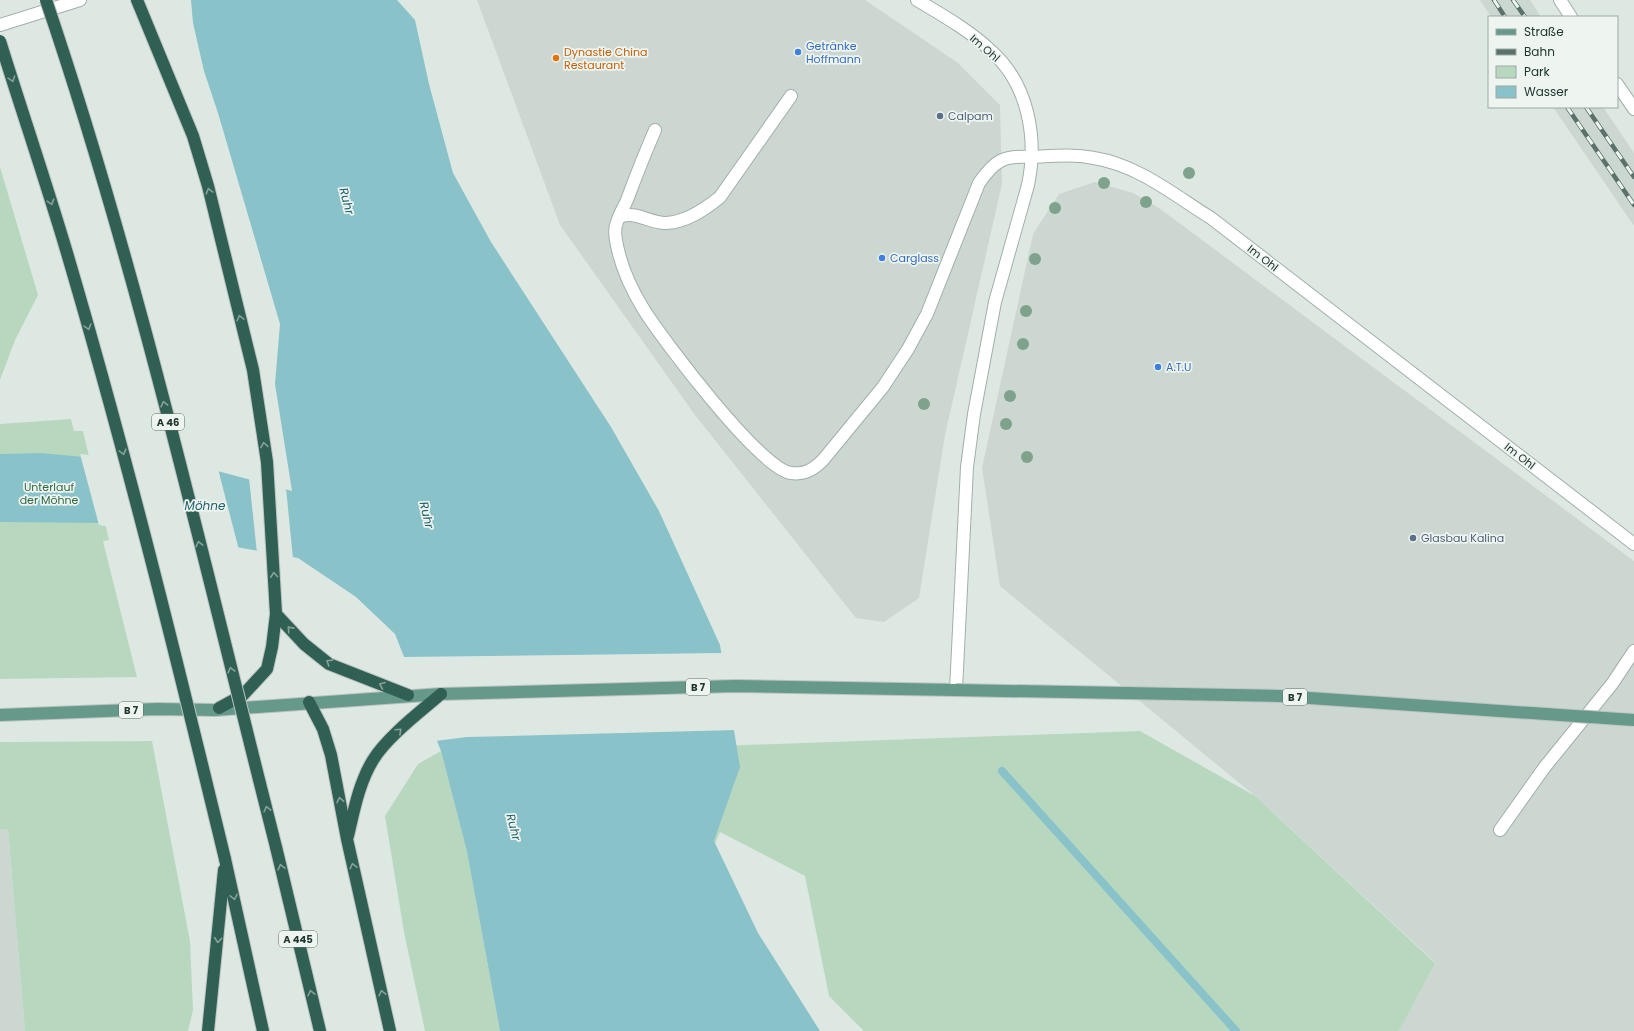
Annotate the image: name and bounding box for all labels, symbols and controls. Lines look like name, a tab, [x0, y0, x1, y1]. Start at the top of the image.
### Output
legend	[1488, 16, 1618, 108]
text: Straße	[1524, 23, 1564, 40]
street label: Im Ohl	[966, 30, 1004, 66]
place label: Getränke Hoffmann	[806, 38, 861, 67]
text: Bahn	[1524, 43, 1555, 60]
place label: Dynastie China Restaurant	[564, 44, 647, 73]
marker: Getränke Hoffmann	[793, 47, 803, 57]
marker: Dynastie China Restaurant	[551, 53, 561, 63]
text: Park	[1524, 63, 1551, 80]
one-way arrow	[7, 75, 16, 82]
text: Wasser	[1524, 83, 1569, 100]
place label: Calpam	[948, 108, 993, 124]
marker: Calpam	[935, 111, 945, 121]
water label: Ruhr	[335, 186, 359, 217]
one-way arrow	[205, 188, 214, 195]
one-way arrow	[46, 199, 55, 206]
street label: Im Ohl	[1244, 241, 1282, 275]
place label: Carglass	[890, 250, 939, 266]
marker: Carglass	[877, 253, 887, 263]
one-way arrow	[236, 314, 245, 321]
one-way arrow	[83, 323, 92, 330]
place label: A.T.U	[1166, 359, 1191, 375]
marker: A.T.U	[1153, 362, 1163, 372]
one-way arrow	[160, 401, 169, 408]
road number: A 46	[152, 414, 184, 430]
street label: Im Ohl	[1501, 439, 1539, 473]
one-way arrow	[260, 442, 269, 448]
one-way arrow	[118, 449, 127, 456]
park label: Unterlauf der Möhne	[20, 479, 79, 508]
water label: Möhne	[185, 497, 226, 514]
water label: Ruhr	[416, 500, 438, 531]
place label: Glasbau Kalina	[1421, 530, 1504, 546]
marker: Glasbau Kalina	[1408, 533, 1418, 543]
one-way arrow	[196, 540, 204, 547]
one-way arrow	[270, 572, 278, 578]
one-way arrow	[288, 626, 295, 633]
one-way arrow	[326, 660, 333, 667]
one-way arrow	[227, 666, 236, 673]
road number: B 7	[686, 679, 710, 695]
one-way arrow	[379, 682, 386, 690]
road number: B 7	[1283, 689, 1307, 705]
road number: B 7	[119, 702, 143, 718]
one-way arrow	[394, 729, 402, 736]
one-way arrow	[336, 797, 344, 804]
one-way arrow	[263, 806, 271, 812]
water label: Ruhr	[502, 812, 526, 843]
one-way arrow	[277, 863, 285, 870]
one-way arrow	[350, 863, 358, 869]
one-way arrow	[229, 894, 237, 900]
road number: A 445	[279, 931, 317, 947]
one-way arrow	[213, 937, 222, 943]
one-way arrow	[307, 990, 316, 997]
one-way arrow	[378, 990, 386, 996]

